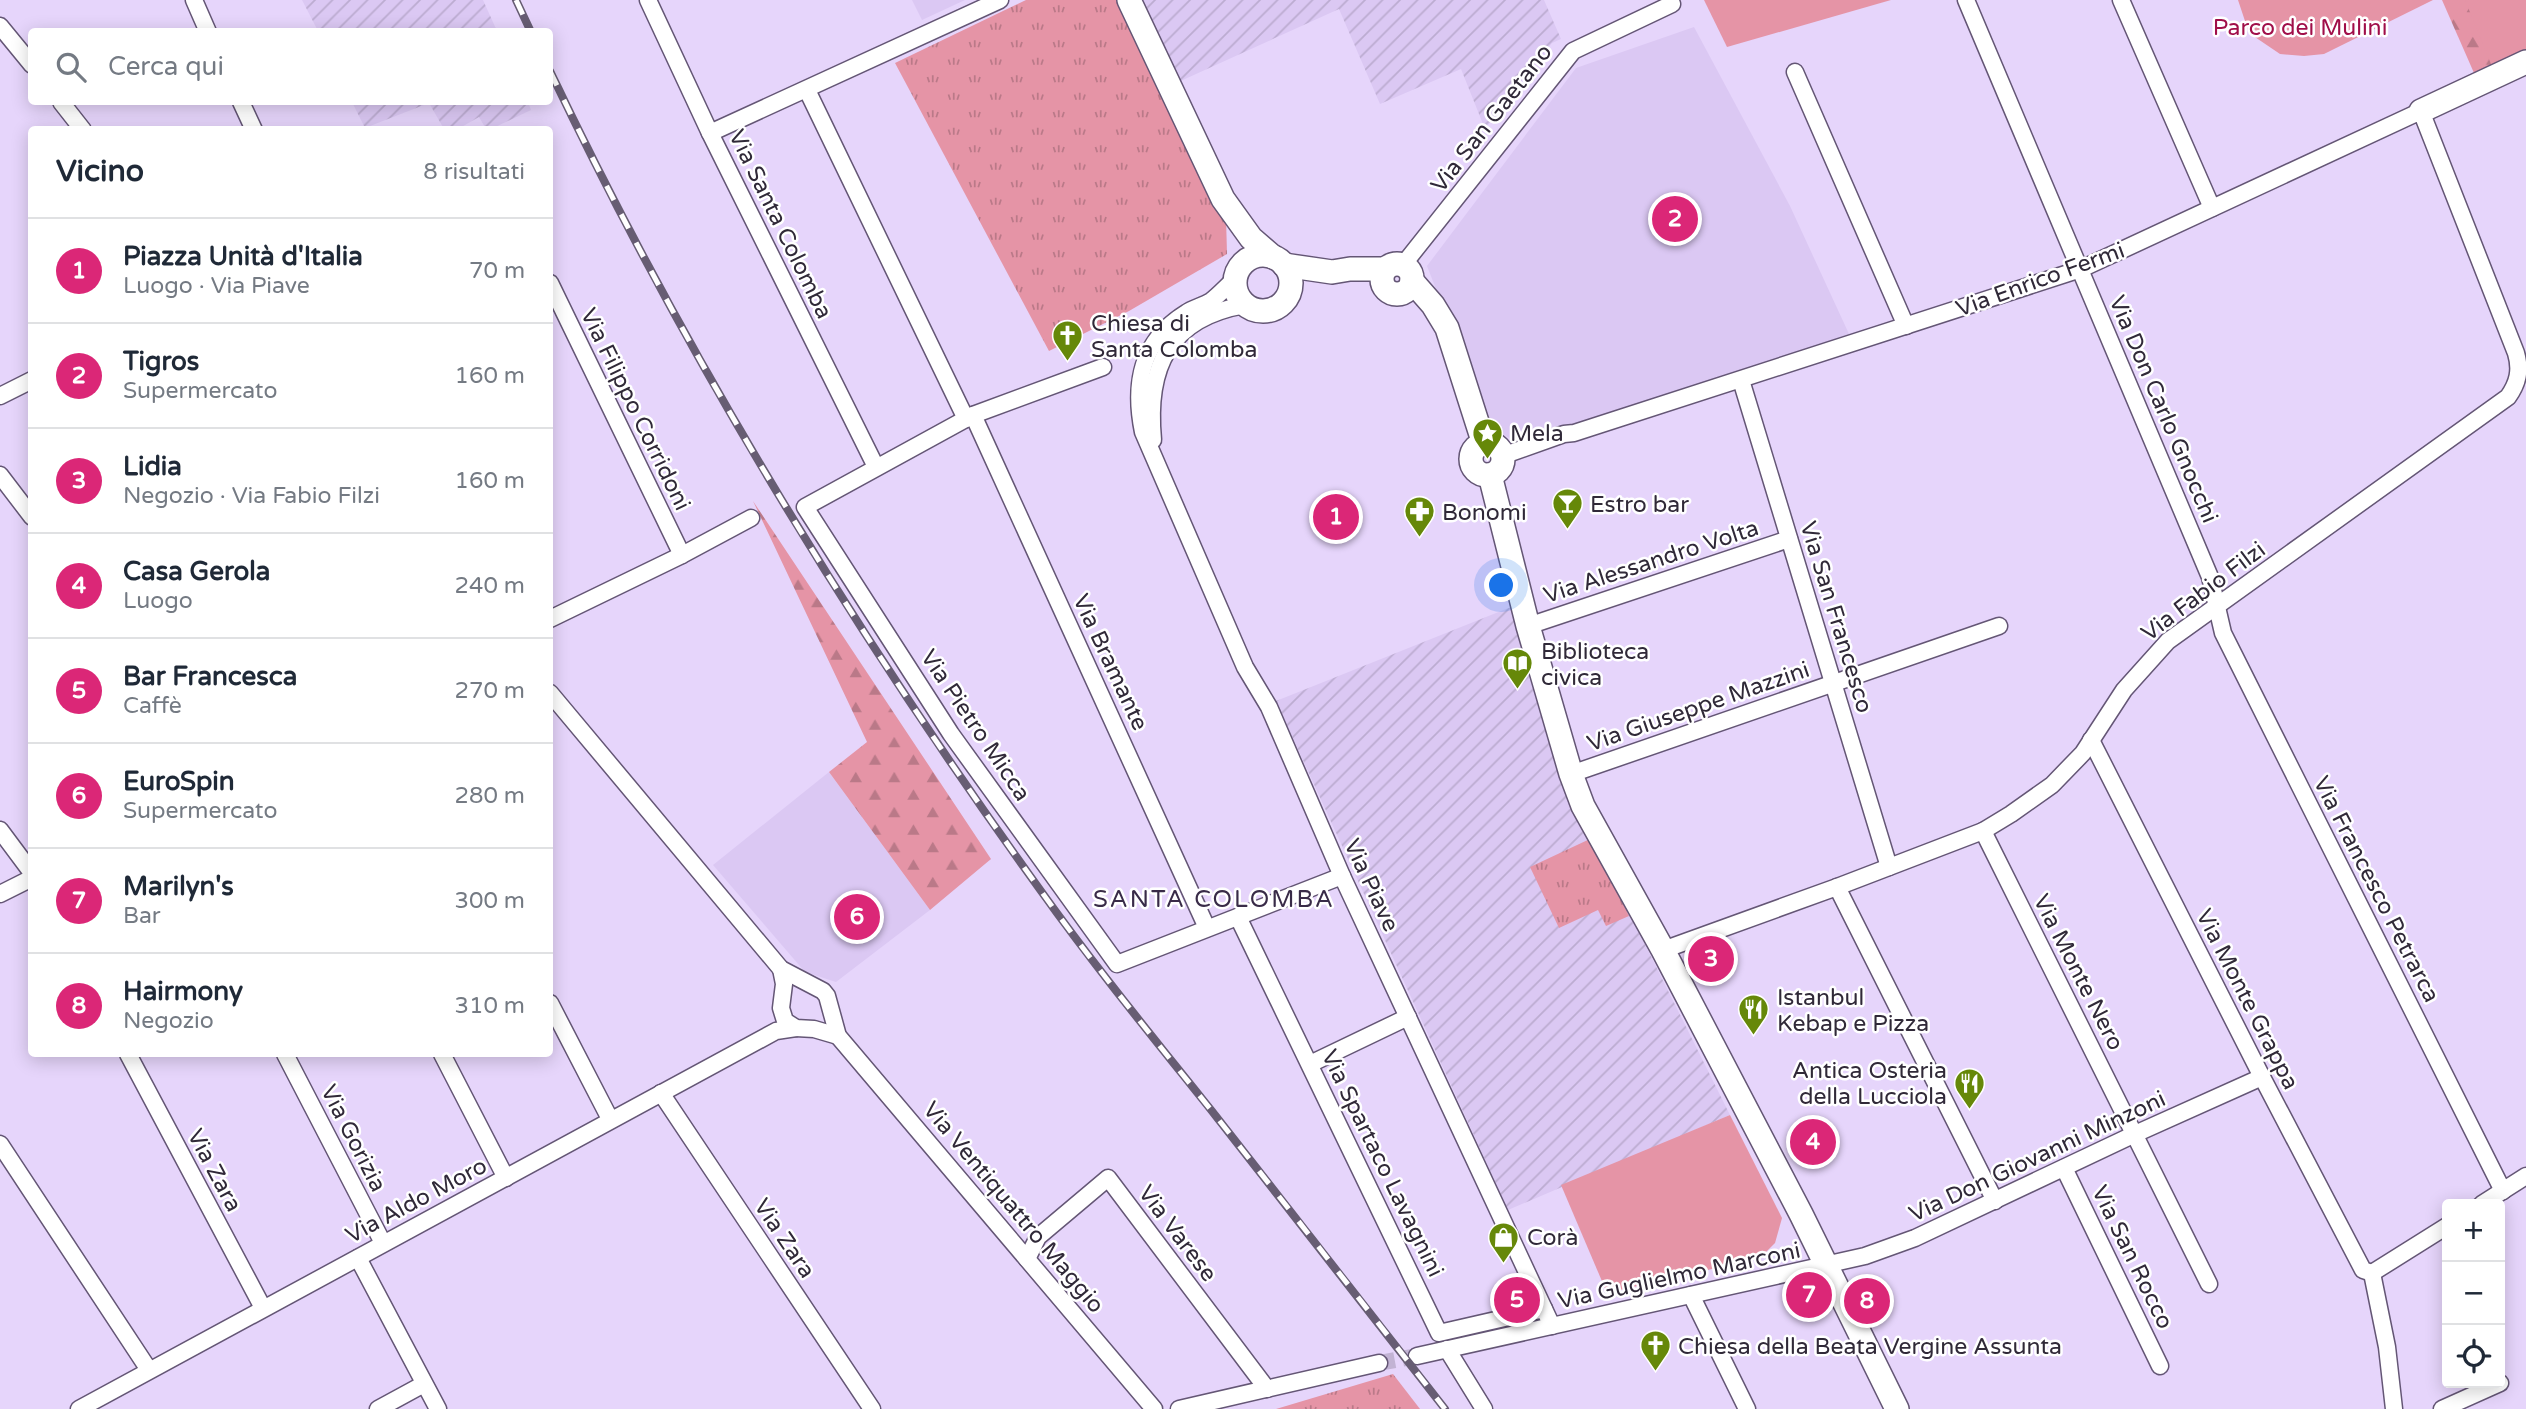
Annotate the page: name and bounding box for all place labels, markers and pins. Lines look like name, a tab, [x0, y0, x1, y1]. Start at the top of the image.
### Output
pin: 2	[1652, 193, 1698, 245]
place label: Chiesa di Santa Colomba	[1091, 310, 1257, 364]
church icon: Chiesa di Santa Colomba	[1051, 319, 1085, 363]
place icon: Mela	[1470, 416, 1504, 460]
place label: Mela	[1510, 420, 1564, 448]
bar icon: Estro bar	[1550, 487, 1584, 531]
pin: 1	[1313, 491, 1359, 543]
place label: Estro bar	[1590, 491, 1689, 519]
pharmacy icon: Bonomi	[1402, 495, 1436, 539]
place label: Bonomi	[1442, 499, 1527, 527]
place label: Biblioteca civica	[1541, 638, 1649, 692]
library icon: Biblioteca civica	[1501, 647, 1535, 691]
pin: 6	[834, 891, 880, 943]
pin: 3	[1688, 933, 1734, 985]
place label: Istanbul Kebap e Pizza	[1777, 984, 1929, 1038]
restaurant icon: Istanbul Kebap e Pizza	[1737, 993, 1771, 1037]
place label: Antica Osteria della Lucciola	[1792, 1057, 1947, 1111]
restaurant icon: Antica Osteria della Lucciola	[1953, 1066, 1987, 1110]
pin: 4	[1790, 1116, 1836, 1168]
shop icon: Corà	[1487, 1220, 1521, 1264]
place label: Corà	[1527, 1224, 1578, 1252]
pin: 7	[1786, 1269, 1832, 1321]
pin: 5	[1494, 1274, 1540, 1326]
pin: 8	[1844, 1275, 1890, 1327]
church icon: Chiesa della Beata Vergine Assunta	[1638, 1329, 1672, 1373]
place label: Chiesa della Beata Vergine Assunta	[1678, 1333, 2062, 1361]

